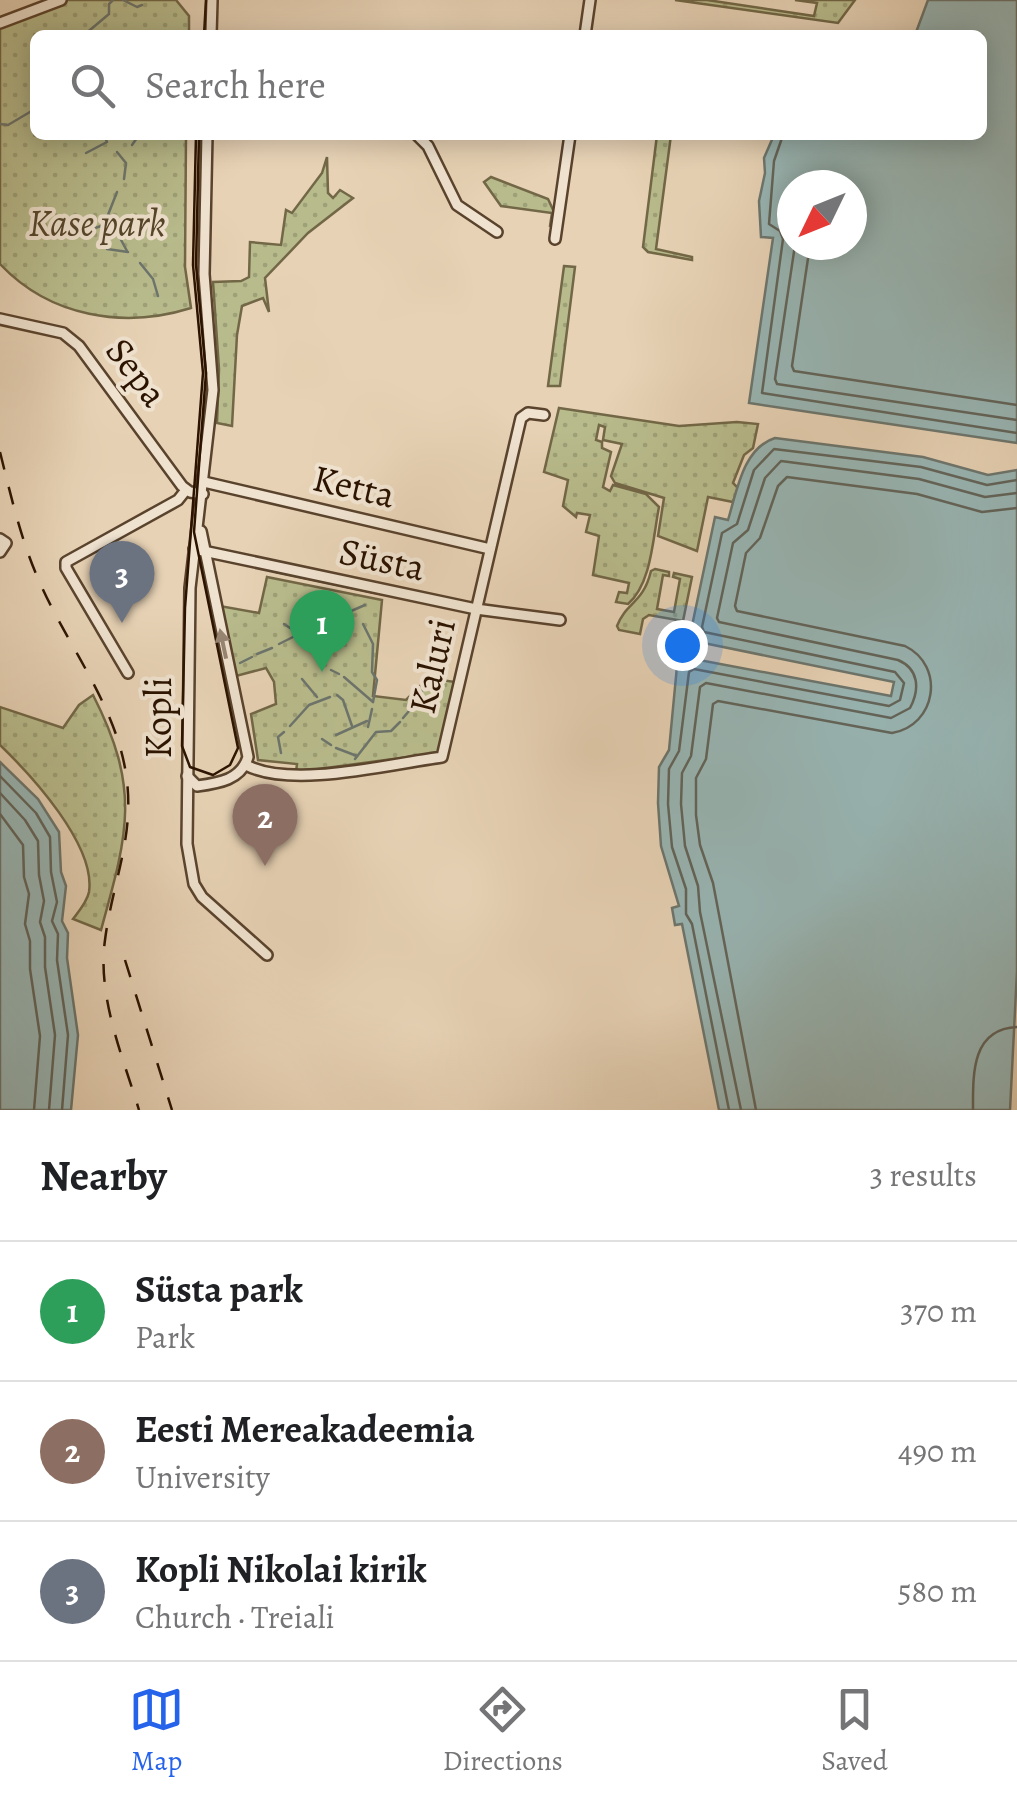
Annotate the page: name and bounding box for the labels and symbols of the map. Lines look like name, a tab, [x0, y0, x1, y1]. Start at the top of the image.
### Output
north arrow	[777, 170, 867, 260]
park label: Kase park	[28, 197, 166, 249]
street label: Sepa	[94, 327, 180, 417]
street label: Ketta	[308, 451, 400, 521]
street label: Süsta	[334, 525, 430, 593]
pin: 3	[90, 540, 154, 623]
pin: 1	[290, 590, 354, 672]
street label: Kaluri	[396, 613, 468, 719]
your location	[657, 620, 708, 671]
one-way arrow	[214, 628, 230, 659]
street label: Kopli	[132, 677, 184, 759]
pin: 2	[232, 784, 298, 866]

